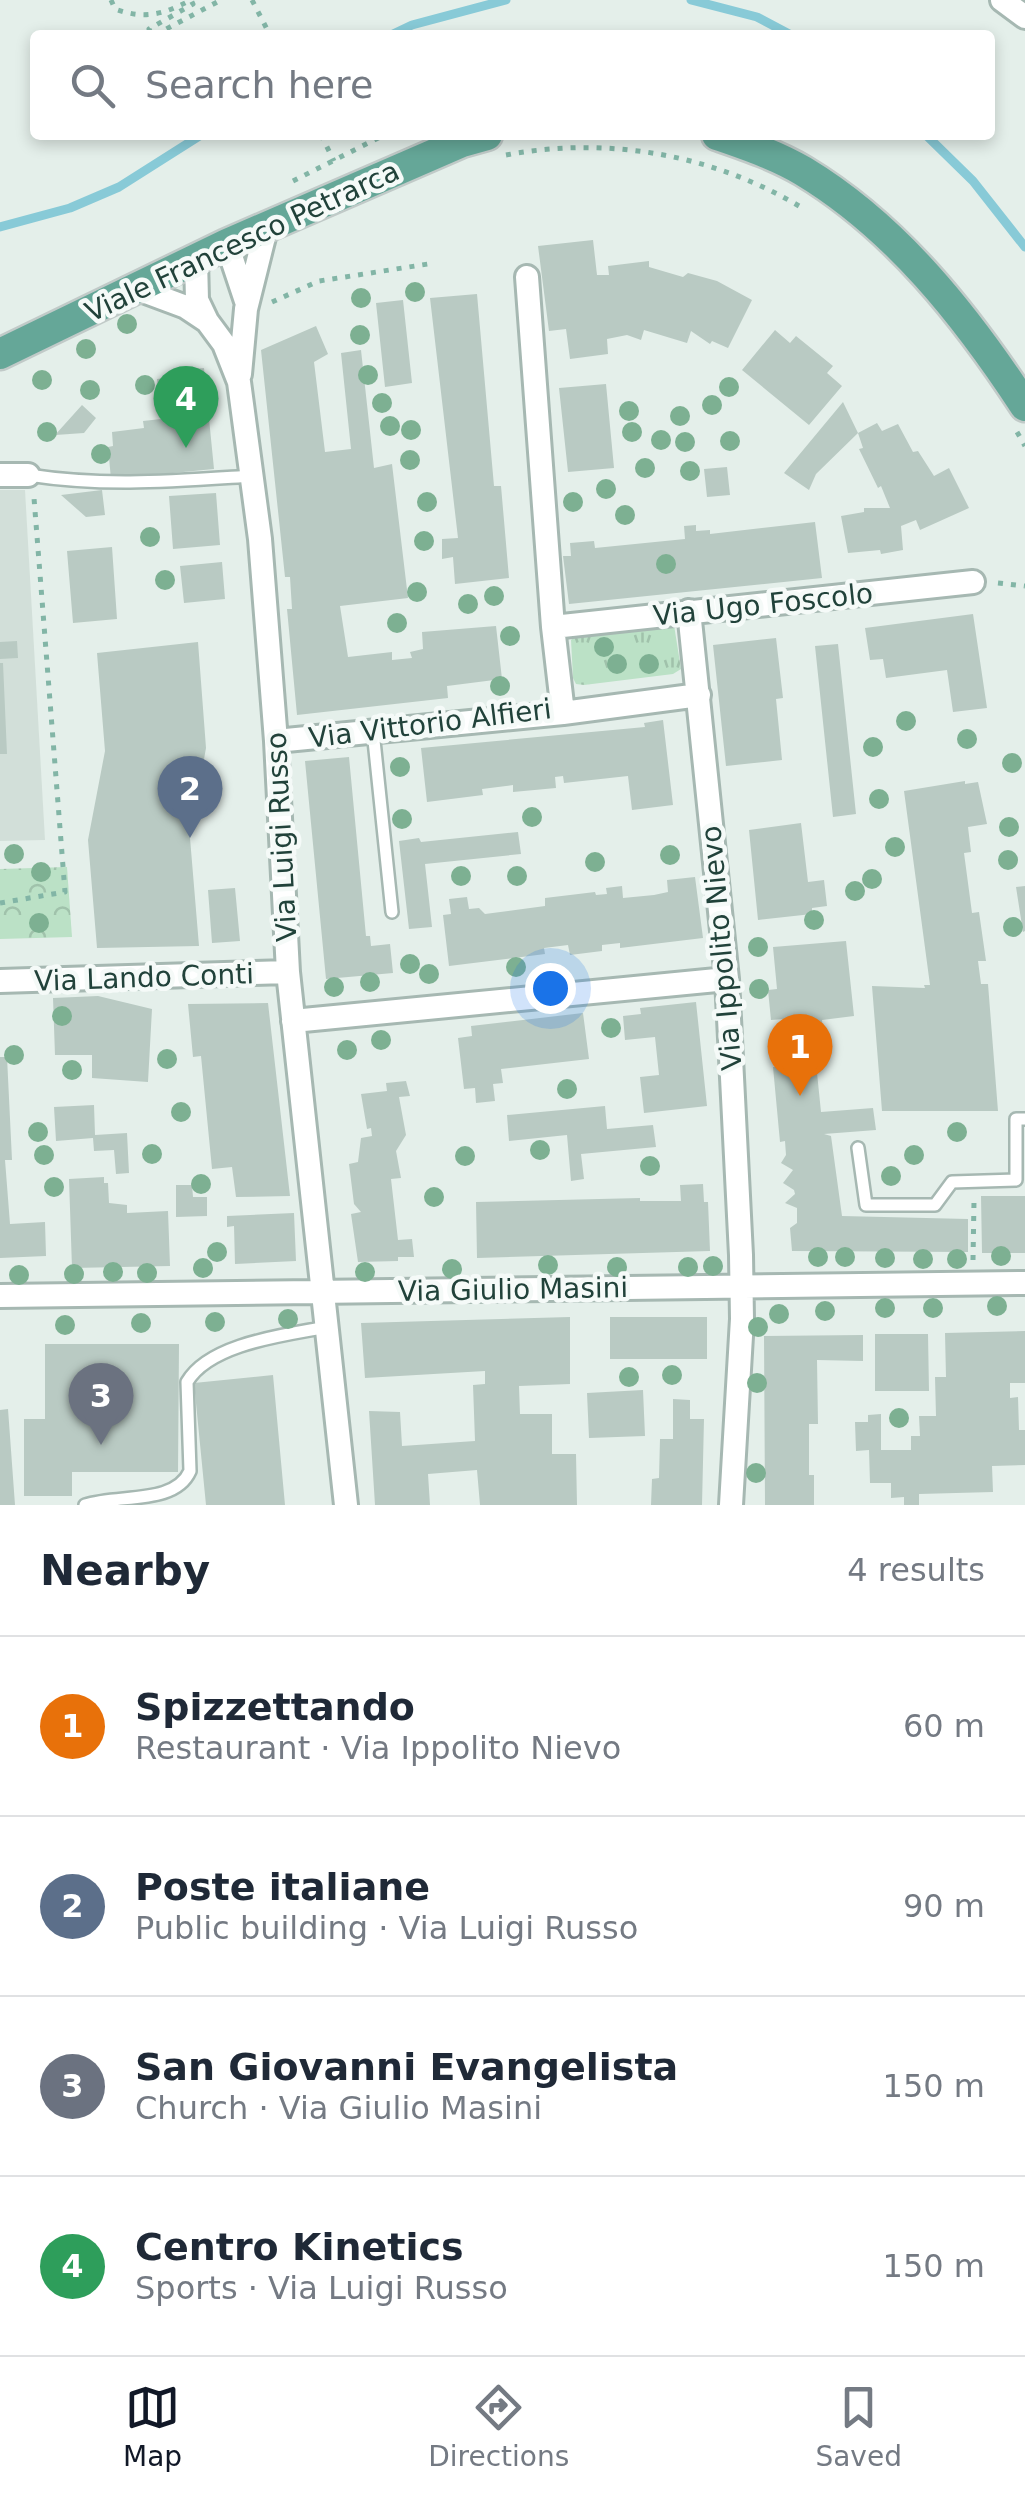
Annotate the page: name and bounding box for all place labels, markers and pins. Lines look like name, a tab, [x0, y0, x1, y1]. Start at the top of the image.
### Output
pin: 4	[154, 366, 218, 448]
pin: 2	[158, 756, 222, 838]
pin: 1	[768, 1014, 832, 1096]
pin: 3	[68, 1362, 134, 1445]

